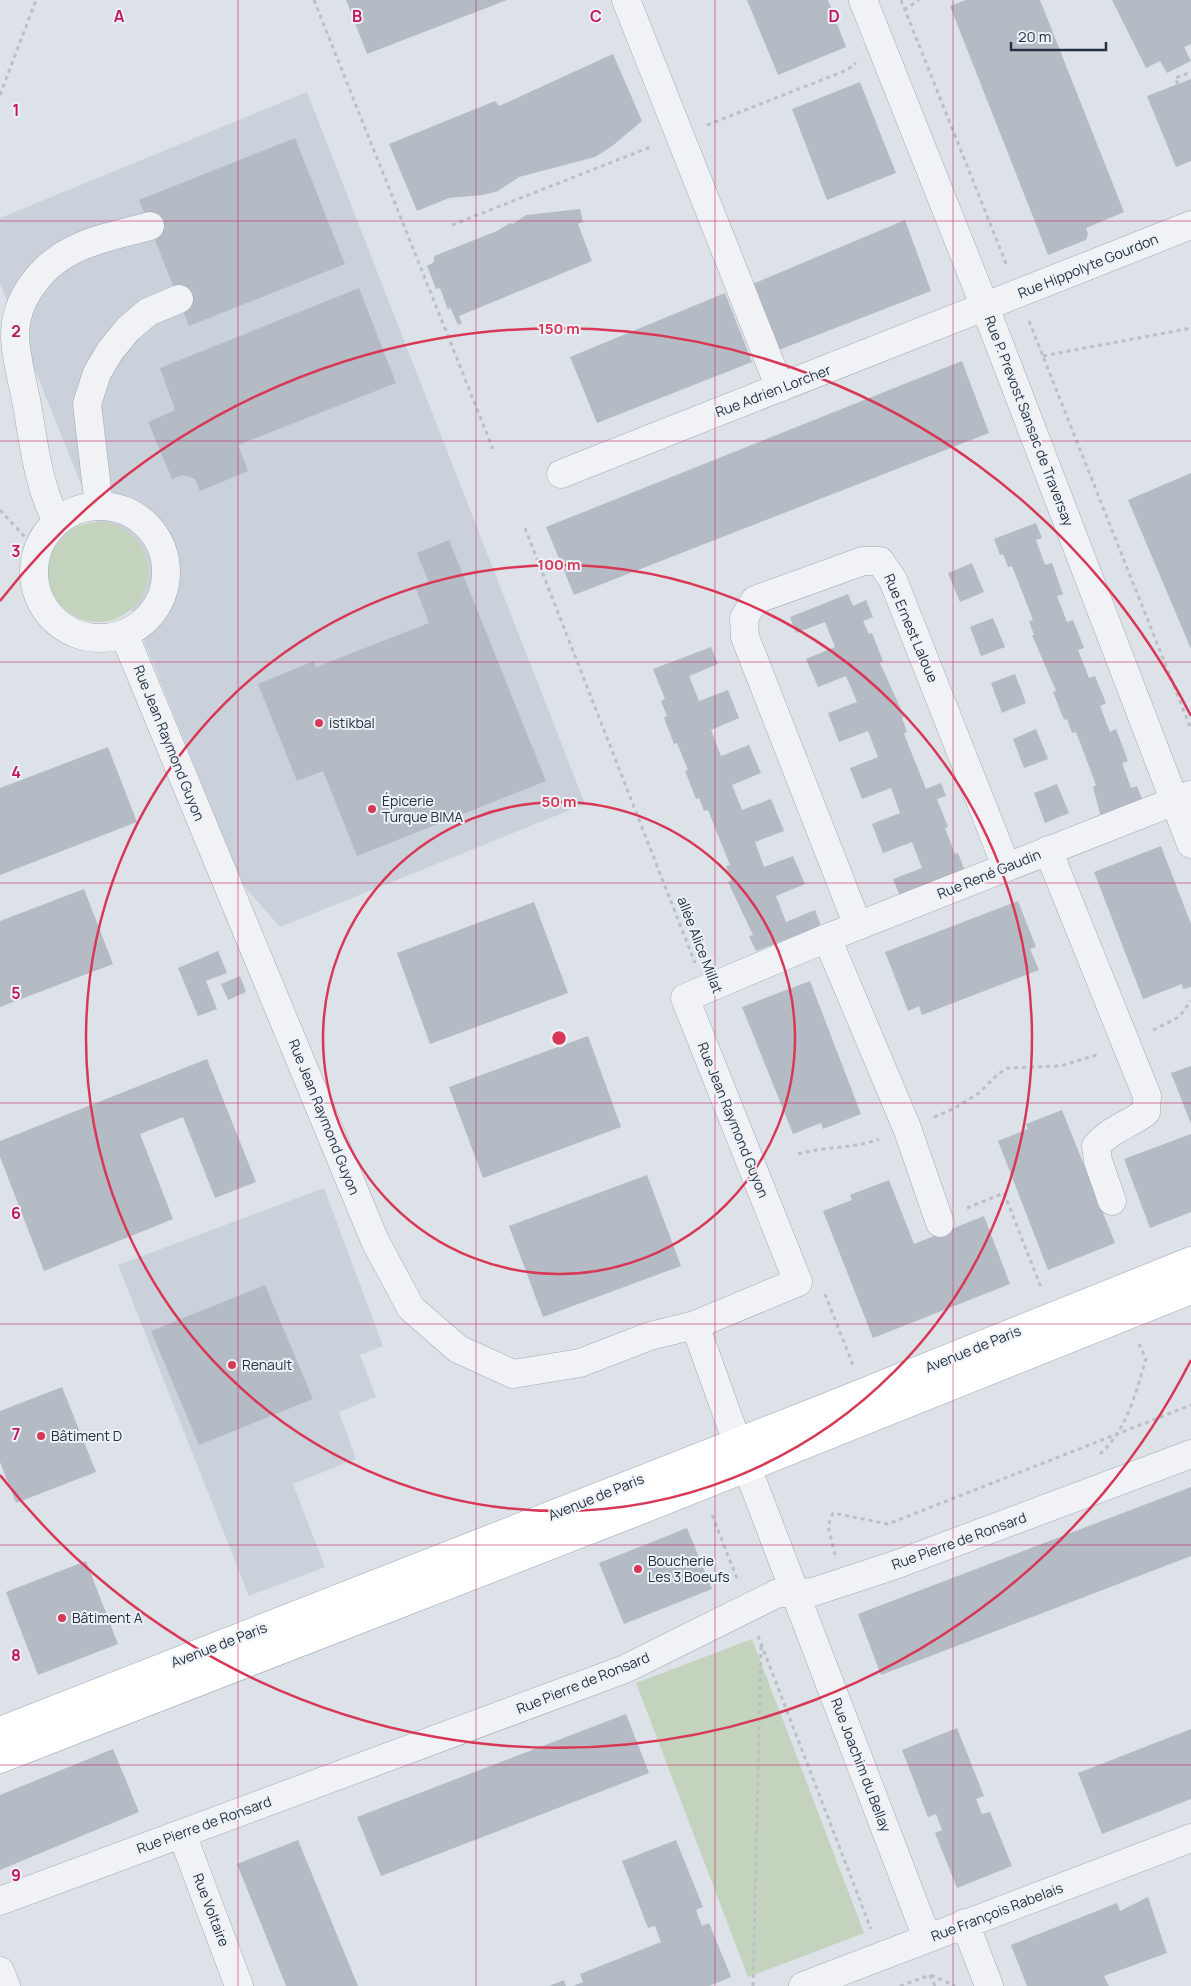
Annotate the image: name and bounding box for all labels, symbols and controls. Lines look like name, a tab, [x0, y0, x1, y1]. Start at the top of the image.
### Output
text: A	[114, 5, 125, 27]
text: B	[352, 5, 362, 27]
text: C	[590, 5, 602, 27]
text: D	[828, 5, 840, 27]
scale bar	[1011, 20, 1106, 52]
text: 20 m	[1018, 26, 1051, 47]
text: 1	[12, 99, 20, 121]
street label: Rue Hippolyte Gourdon	[1015, 229, 1161, 302]
street label: Rue P. Prevost Sansac de Traversay	[980, 313, 1079, 529]
text: 150 m	[538, 318, 580, 339]
text: 2	[11, 320, 21, 342]
street label: Rue Adrien Lorcher	[712, 360, 833, 421]
text: 3	[11, 540, 21, 562]
text: 100 m	[538, 554, 580, 575]
street label: Rue Ernest Laloue	[880, 571, 943, 685]
street label: Rue Jean Raymond Guyon	[129, 662, 209, 824]
place label: istikbal	[329, 713, 375, 732]
marker: istikbal	[313, 717, 325, 729]
text: 4	[11, 761, 21, 783]
place label: Épicerie Turque BIMA	[382, 791, 463, 826]
text: 50 m	[541, 791, 577, 812]
marker: Épicerie Turque BIMA	[366, 803, 378, 815]
street label: Rue René Gaudin	[934, 844, 1043, 903]
street label: allėe Alice Millat	[673, 894, 728, 996]
text: 5	[11, 982, 21, 1004]
centre of rings	[550, 1029, 568, 1047]
street label: Rue Jean Raymond Guyon	[284, 1036, 364, 1198]
street label: Rue Jean Raymond Guyon	[693, 1039, 773, 1201]
text: 6	[11, 1202, 21, 1224]
street label: Avenue de Paris	[922, 1321, 1023, 1376]
place label: Renault	[242, 1355, 292, 1374]
marker: Renault	[226, 1359, 238, 1371]
text: 7	[12, 1423, 20, 1445]
place label: Bâtiment D	[51, 1426, 122, 1445]
marker: Bâtiment D	[35, 1430, 47, 1442]
street label: Avenue de Paris	[545, 1469, 646, 1524]
street label: Rue Pierre de Ronsard	[889, 1507, 1029, 1574]
place label: Boucherie Les 3 Boeufs	[648, 1551, 730, 1586]
marker: Boucherie Les 3 Boeufs	[632, 1563, 644, 1575]
place label: Bâtiment A	[72, 1608, 143, 1627]
marker: Bâtiment A	[56, 1612, 68, 1624]
street label: Avenue de Paris	[168, 1617, 270, 1672]
text: 8	[11, 1644, 21, 1666]
street label: Rue Pierre de Ronsard	[513, 1647, 652, 1718]
street label: Rue Joachim du Bellay	[827, 1695, 896, 1835]
street label: Rue Pierre de Ronsard	[134, 1791, 274, 1858]
text: 9	[11, 1864, 21, 1886]
street label: Rue Voltaire	[189, 1870, 234, 1949]
street label: Rue François Rabelais	[928, 1878, 1066, 1945]

